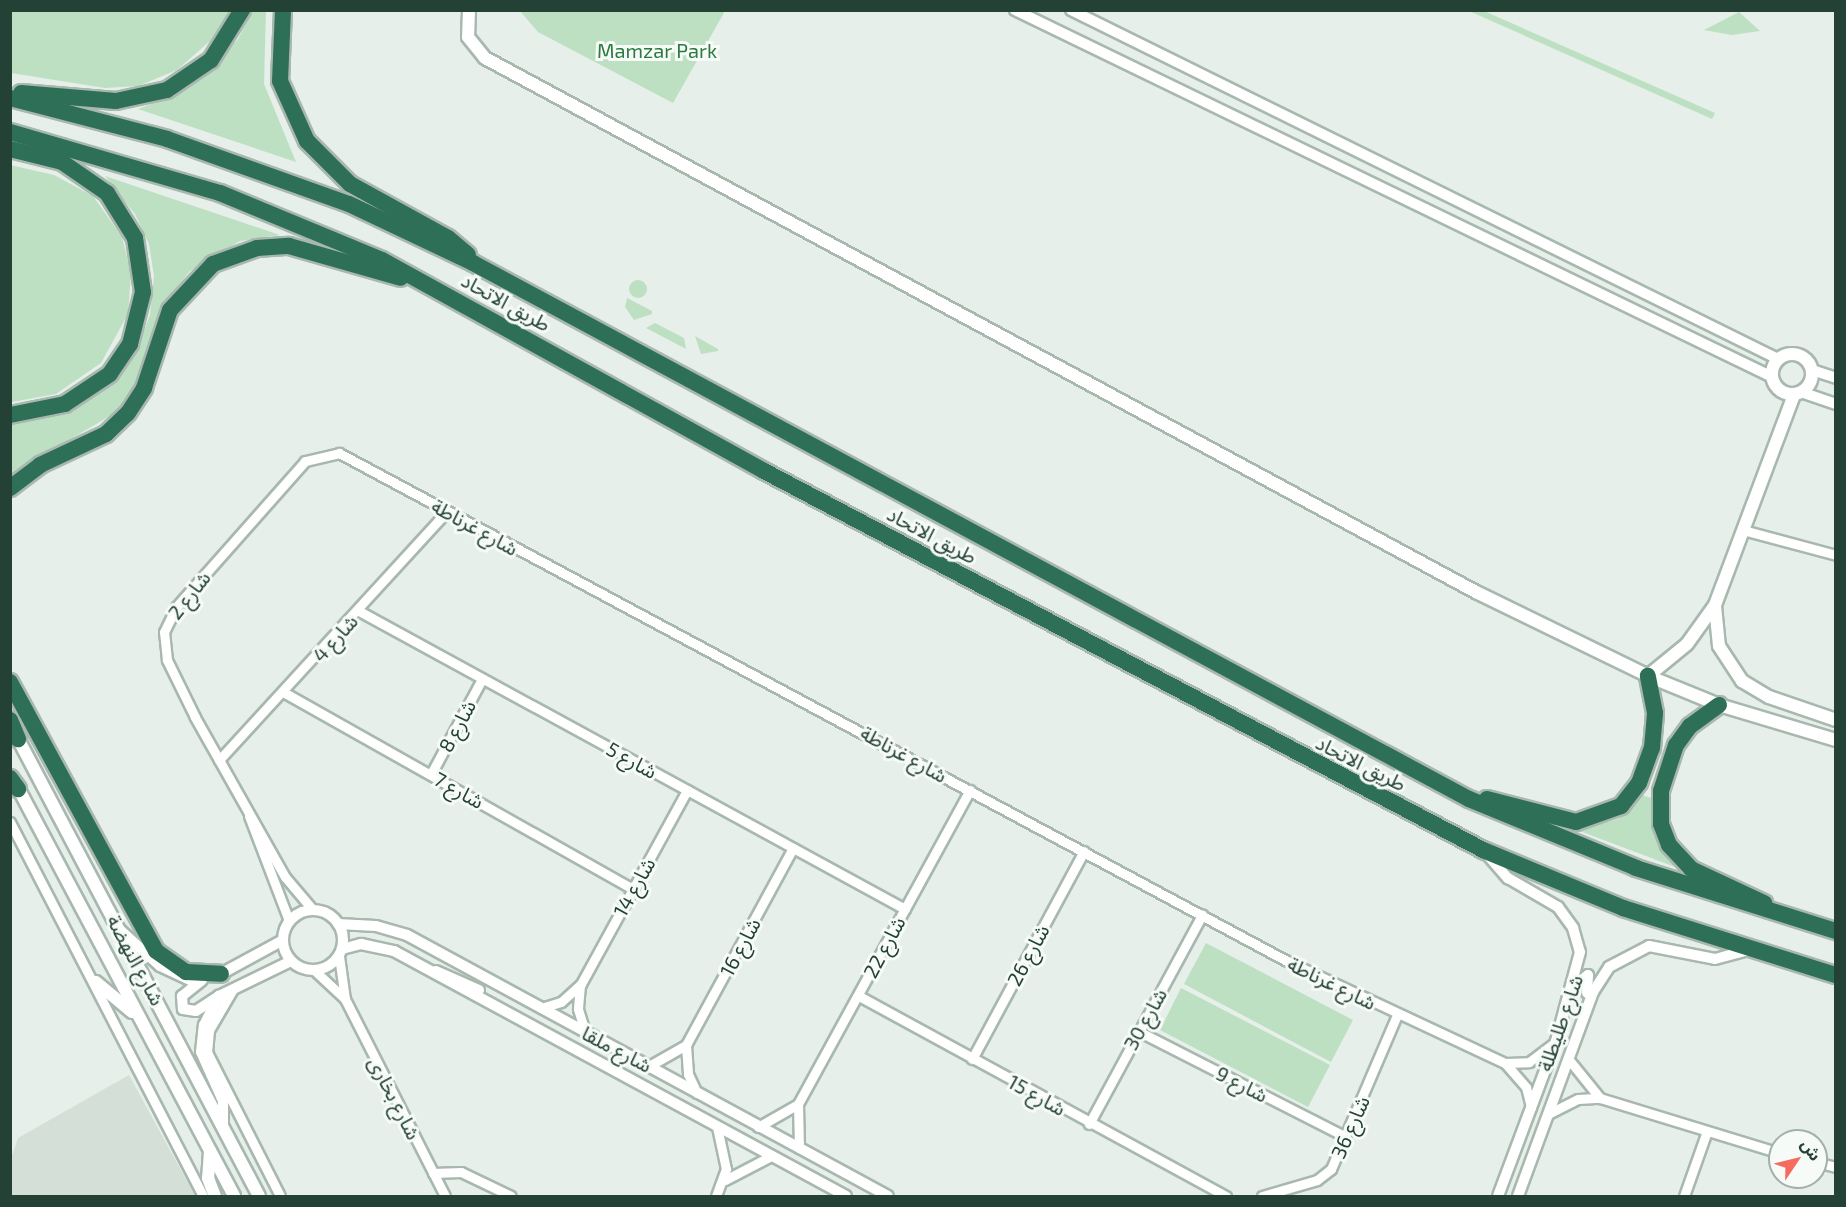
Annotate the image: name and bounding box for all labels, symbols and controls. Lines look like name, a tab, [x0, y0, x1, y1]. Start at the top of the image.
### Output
park label: Mamzar Park	[597, 38, 717, 62]
street label: طريق الاتحاد	[457, 268, 555, 336]
street label: شارع غرناطة	[428, 493, 522, 561]
street label: طريق الاتحاد	[883, 501, 981, 569]
street label: شارع 2	[163, 566, 215, 624]
street label: شارع 4	[307, 609, 363, 667]
street label: شارع 8	[433, 696, 481, 756]
street label: شارع غرناطة	[857, 720, 951, 788]
street label: طريق الاتحاد	[1312, 730, 1410, 796]
street label: شارع 5	[602, 736, 662, 784]
street label: شارع 7	[430, 766, 488, 814]
street label: شارع 14	[608, 853, 660, 921]
street label: شارع النهضة	[102, 911, 170, 1009]
street label: شارع 22	[858, 912, 910, 982]
street label: شارع 16	[715, 914, 765, 980]
street label: شارع 26	[1002, 920, 1054, 990]
street label: شارع غرناطة	[1284, 951, 1380, 1015]
street label: شارع طليطلة	[1532, 972, 1588, 1074]
street label: شارع 30	[1118, 984, 1172, 1054]
street label: شارع ملقا	[578, 1021, 656, 1077]
street label: شارع بخارى	[364, 1052, 426, 1144]
street label: شارع 9	[1212, 1061, 1272, 1107]
street label: شارع 15	[1004, 1069, 1070, 1121]
street label: شارع 36	[1326, 1092, 1374, 1162]
north arrow	[1768, 1129, 1828, 1189]
text: ش	[1797, 1135, 1826, 1164]

